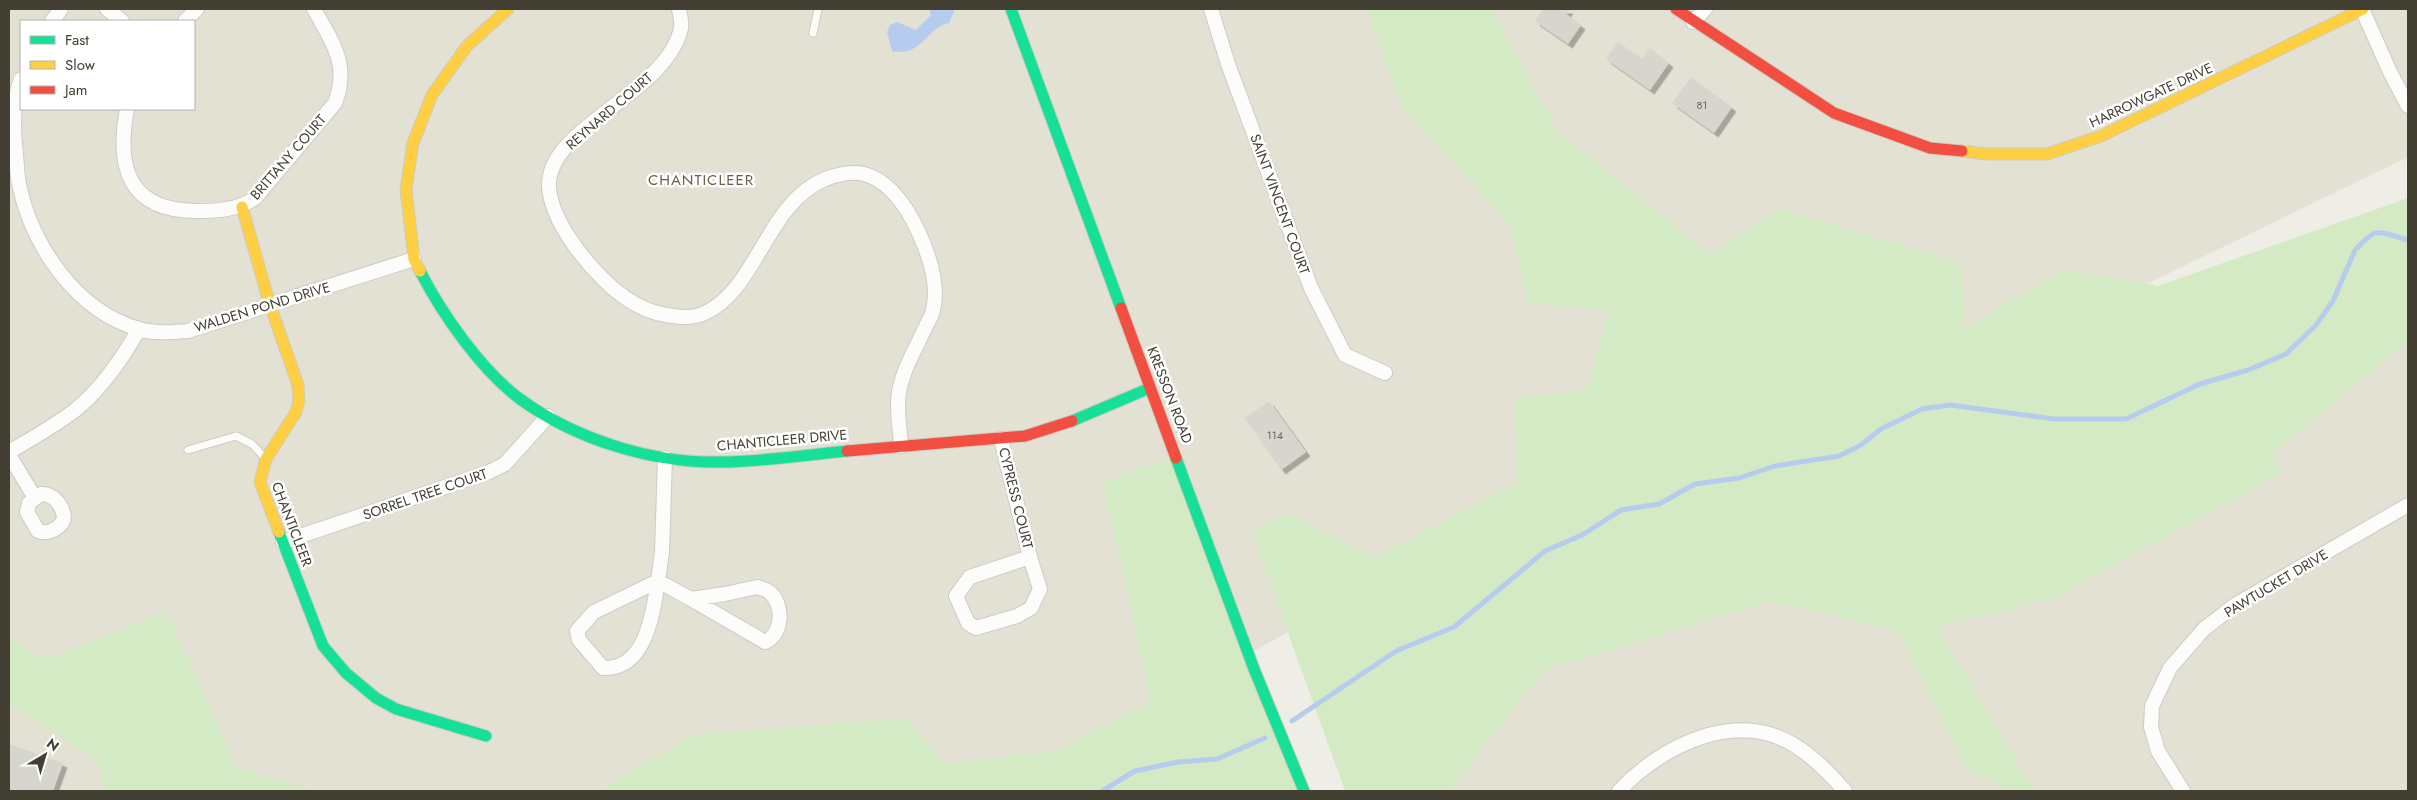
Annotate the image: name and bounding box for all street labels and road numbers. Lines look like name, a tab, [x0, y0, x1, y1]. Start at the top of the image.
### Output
street label: HARROWGATE DRIVE	[2086, 58, 2216, 132]
street label: REYNARD COURT	[561, 67, 657, 154]
street label: BRITTANY COURT	[245, 110, 331, 204]
street label: SAINT VINCENT COURT	[1245, 131, 1315, 277]
street label: WALDEN POND DRIVE	[192, 277, 332, 337]
street label: KRESSON ROAD	[1142, 344, 1198, 446]
street label: CHANTICLEER DRIVE	[716, 424, 848, 456]
street label: CYPRESS COURT	[994, 445, 1038, 551]
street label: SORREL TREE COURT	[360, 463, 490, 525]
street label: CHANTICLEER	[267, 479, 317, 569]
street label: PAWTUCKET DRIVE	[2220, 544, 2332, 622]

